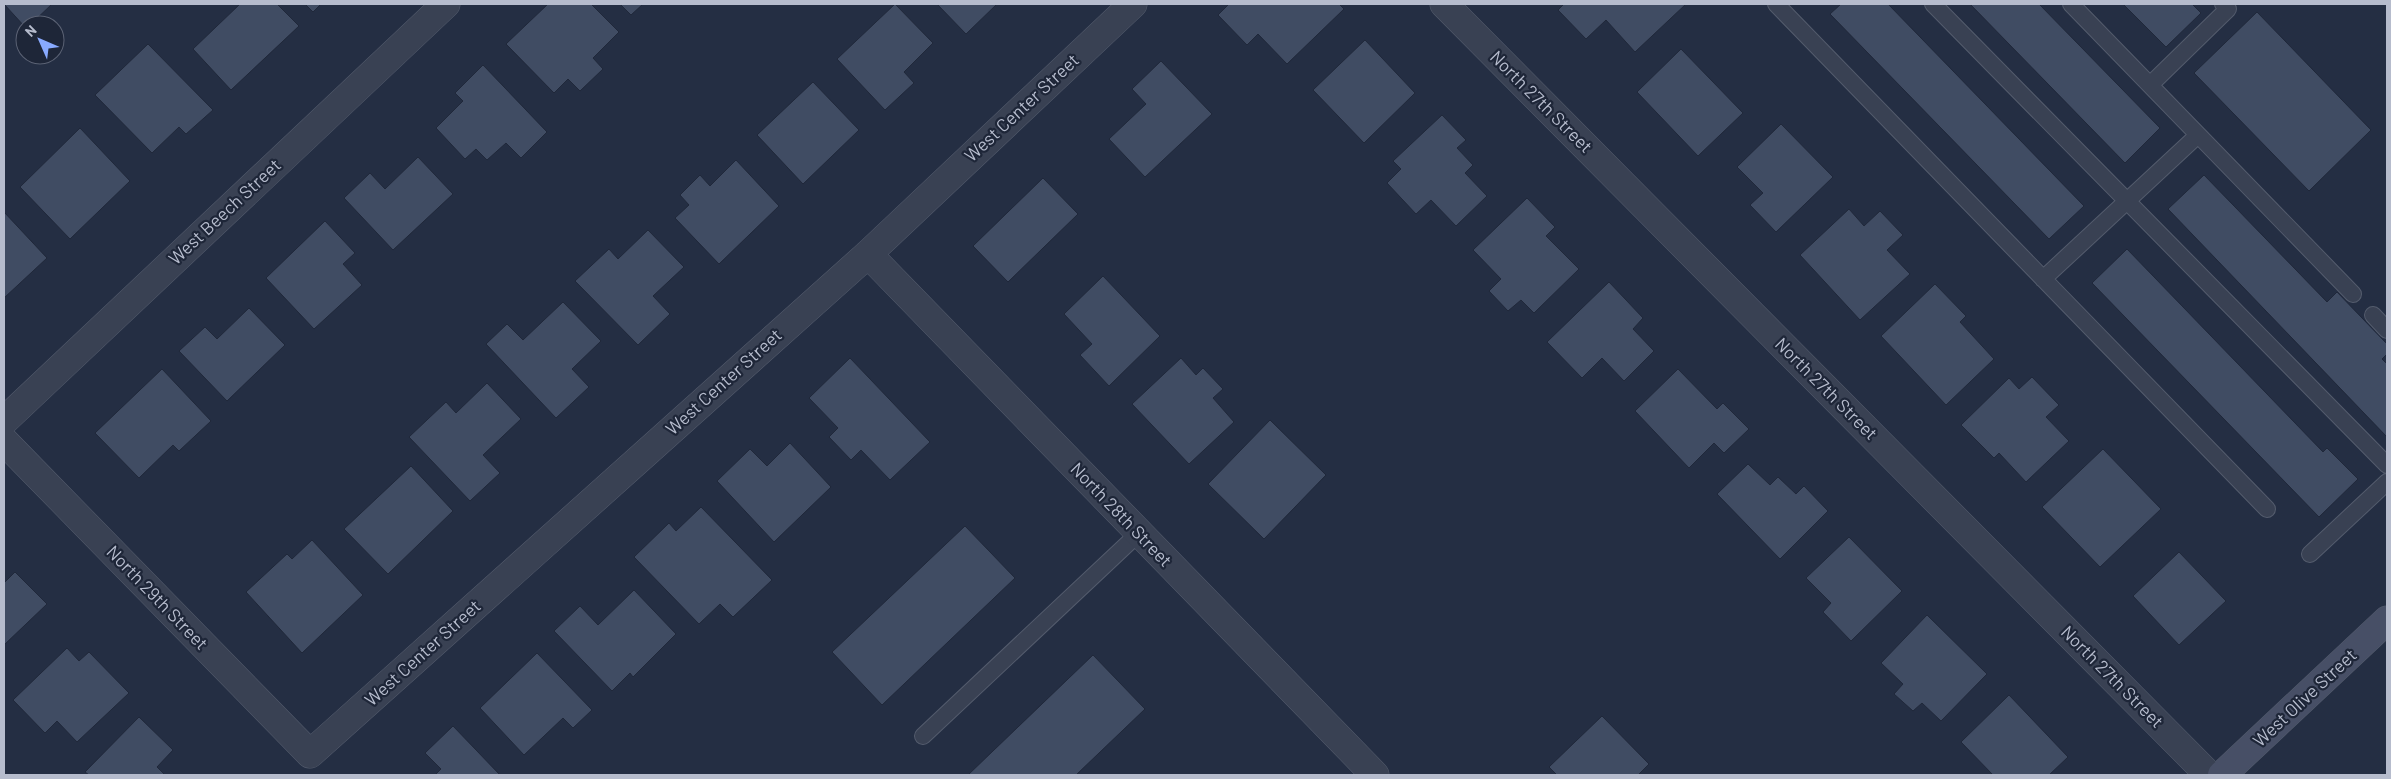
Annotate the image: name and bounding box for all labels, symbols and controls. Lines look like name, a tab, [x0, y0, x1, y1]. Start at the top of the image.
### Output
north arrow	[15, 15, 65, 65]
text: N	[21, 21, 40, 40]
street label: North 27th Street	[1486, 46, 1597, 157]
street label: West Center Street	[960, 49, 1083, 166]
street label: West Beech Street	[164, 154, 285, 269]
street label: West Center Street	[661, 323, 786, 439]
street label: North 27th Street	[1771, 333, 1882, 444]
street label: North 28th Street	[1066, 458, 1177, 571]
street label: North 29th Street	[102, 541, 213, 654]
street label: West Center Street	[360, 594, 485, 710]
street label: North 27th Street	[2057, 621, 2168, 732]
street label: West Olive Street	[2248, 644, 2361, 751]

